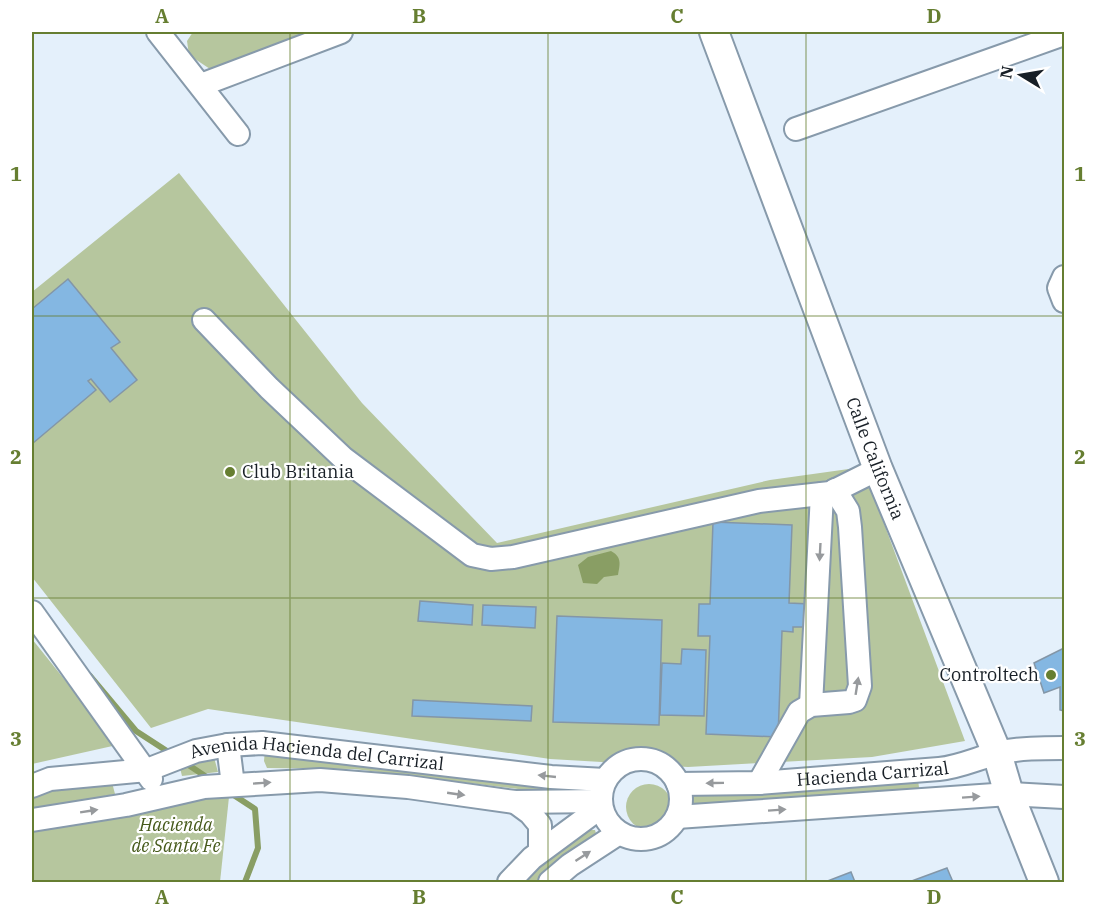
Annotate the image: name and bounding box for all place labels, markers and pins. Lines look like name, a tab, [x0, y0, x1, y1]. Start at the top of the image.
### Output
place label: Club Britania	[242, 460, 354, 483]
marker: Club Britania	[223, 465, 237, 479]
place label: Controltech	[939, 663, 1039, 686]
marker: Controltech	[1044, 668, 1058, 682]

